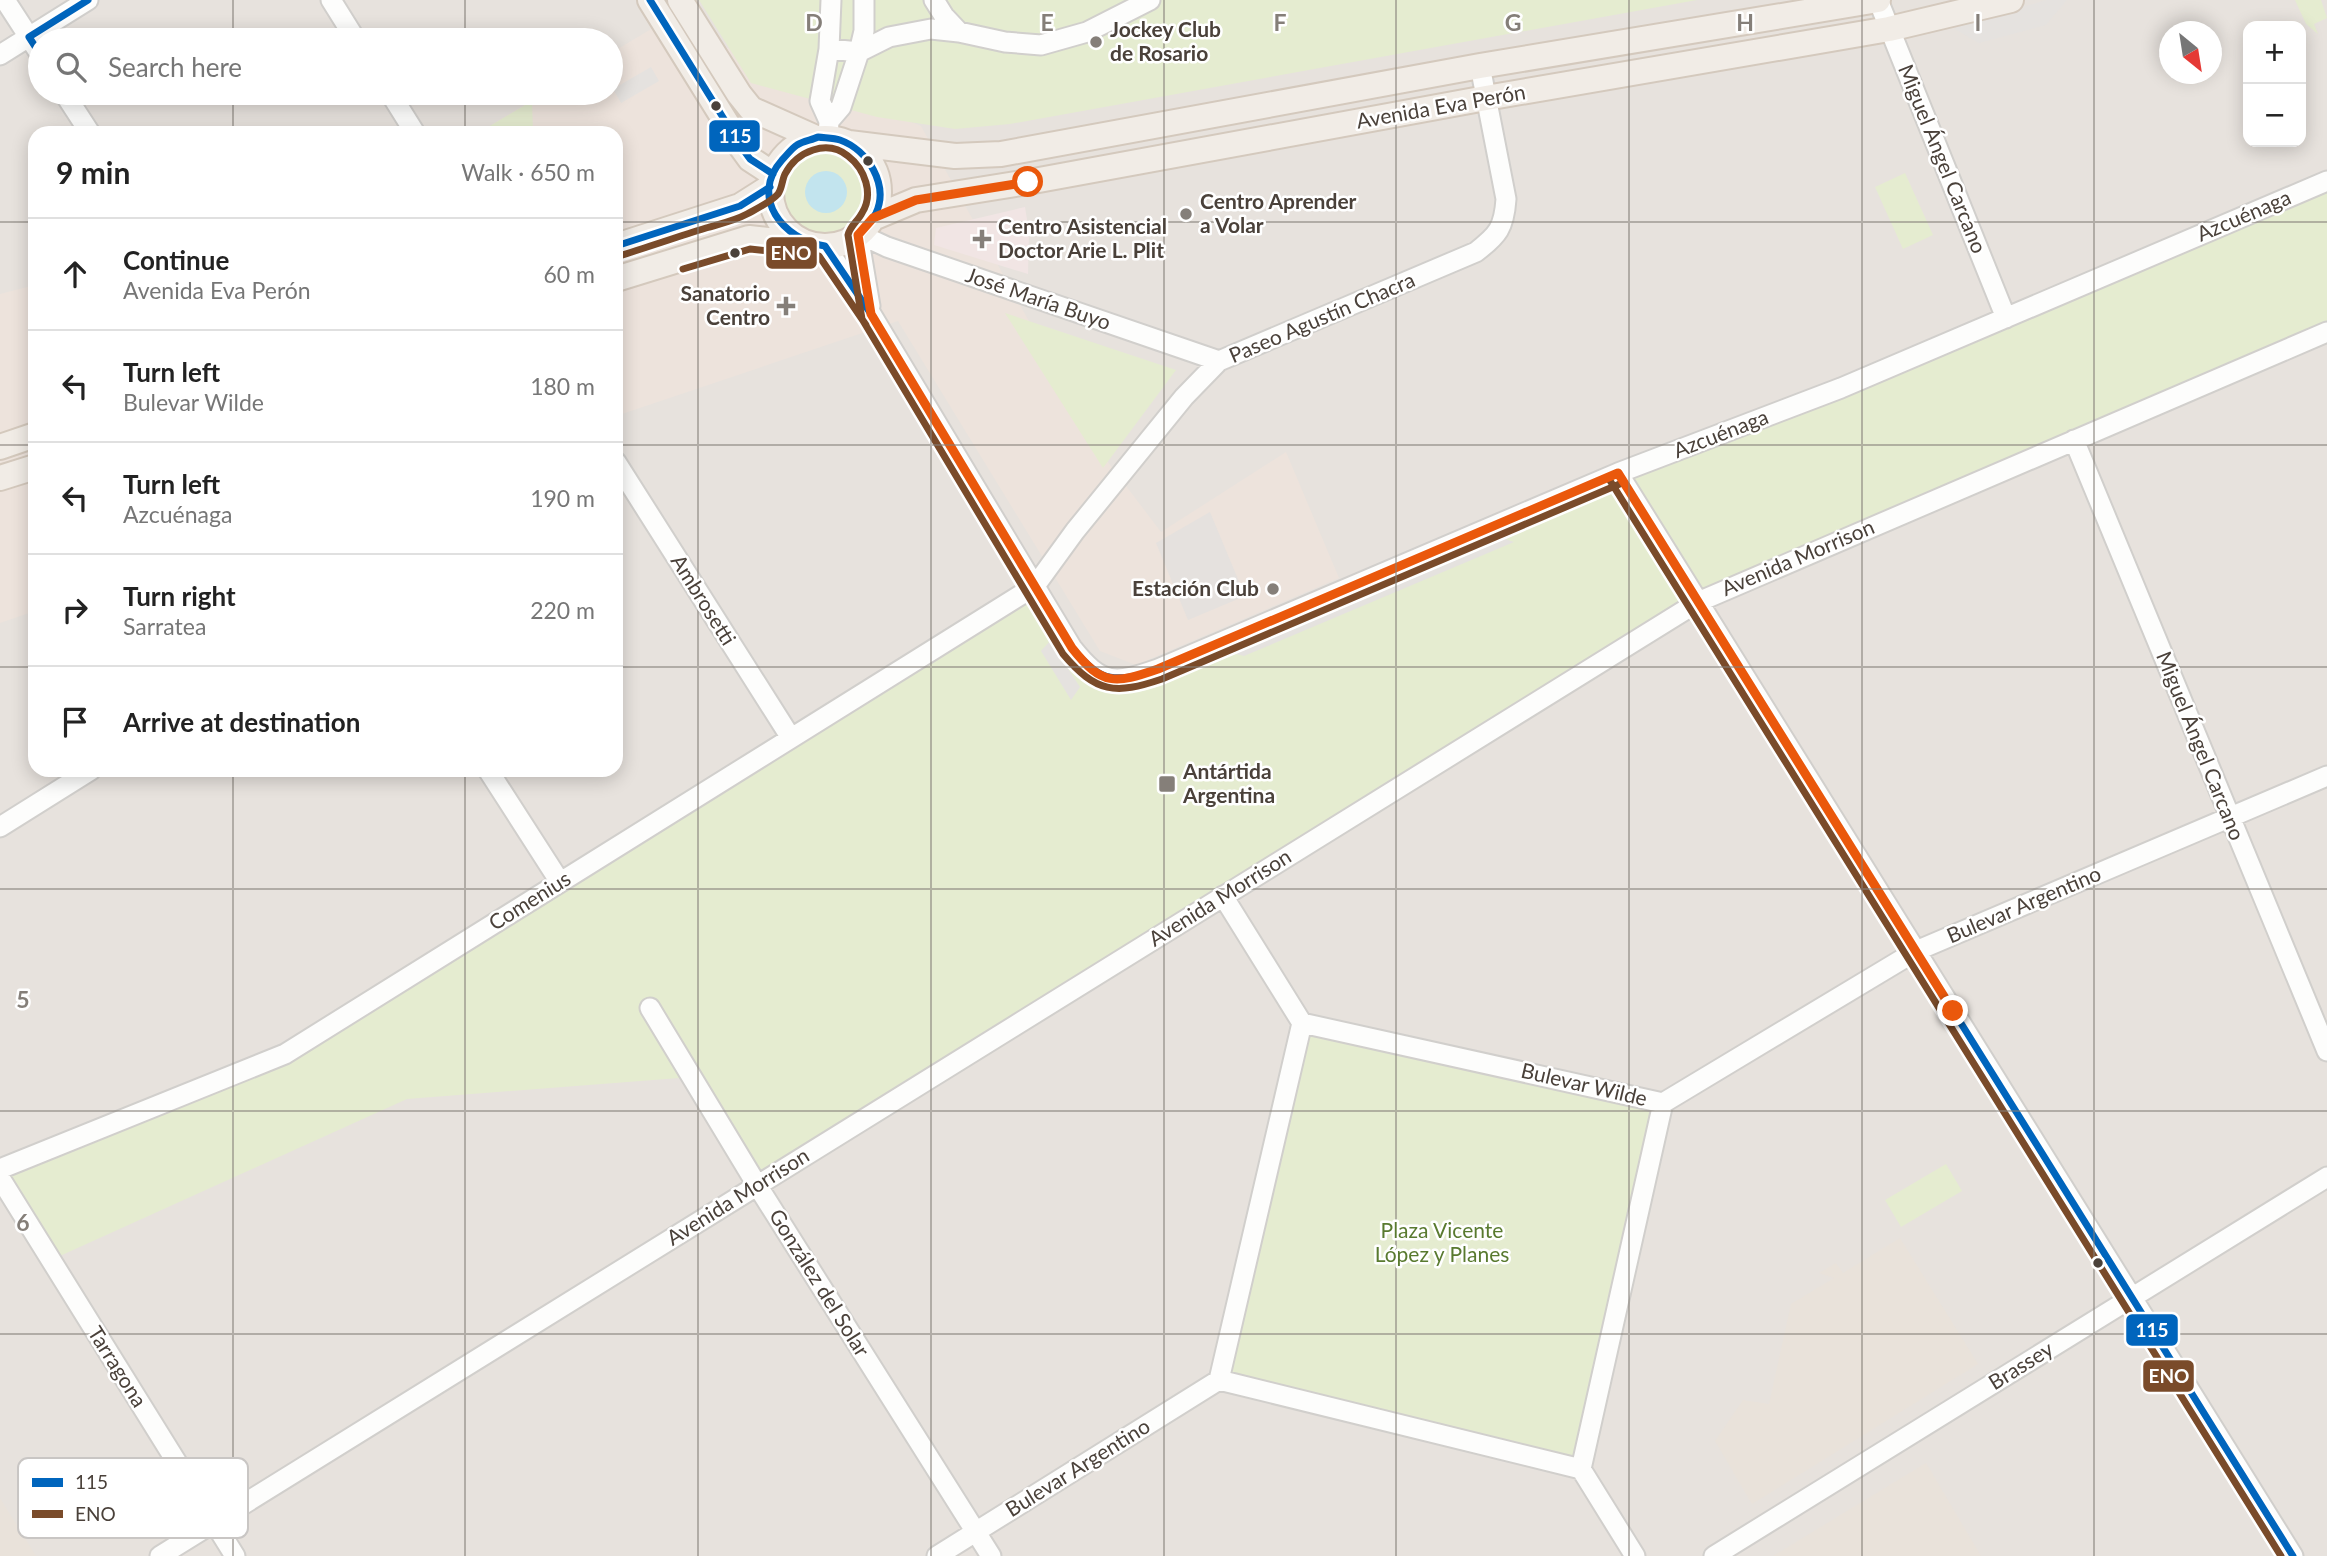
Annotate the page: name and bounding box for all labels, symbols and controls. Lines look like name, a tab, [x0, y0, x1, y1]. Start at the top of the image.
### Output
text: D	[805, 8, 823, 36]
text: E	[1040, 8, 1054, 36]
text: F	[1273, 8, 1287, 36]
text: G	[1505, 8, 1521, 36]
text: H	[1736, 8, 1754, 36]
text: I	[1975, 8, 1981, 36]
place label: Jockey Club de Rosario	[1110, 16, 1221, 65]
north arrow	[2159, 21, 2222, 84]
map controls	[2243, 21, 2306, 147]
button: +	[2243, 21, 2306, 84]
search box	[28, 28, 623, 105]
marker: Jockey Club de Rosario	[1088, 34, 1104, 50]
icon: search	[52, 48, 90, 86]
text: Search here	[108, 51, 242, 83]
street label: Miguel Ángel Carcano	[1894, 60, 1993, 257]
street label: Avenida Eva Perón	[1354, 78, 1527, 133]
button: −	[2243, 84, 2306, 147]
unlabelled marker	[709, 99, 723, 113]
line badge: 115	[708, 119, 761, 153]
text: 115	[718, 124, 752, 147]
text: 9 min	[56, 154, 130, 190]
unlabelled marker	[861, 154, 875, 168]
text: Walk · 650 m	[461, 158, 595, 186]
route start	[1012, 166, 1043, 197]
street label: Azcuénaga	[2193, 184, 2294, 246]
place label: Centro Aprender a Volar	[1200, 188, 1357, 237]
marker: Centro Aprender a Volar	[1178, 206, 1194, 222]
place label: Centro Asistencial Doctor Arie L. Plit	[998, 213, 1167, 262]
marker: Centro Asistencial Doctor Arie L. Plit	[972, 229, 992, 249]
line badge: ENO	[765, 236, 818, 270]
text: ENO	[771, 241, 811, 264]
text: Continue	[123, 244, 229, 276]
unlabelled marker	[728, 246, 742, 260]
icon: ahead	[56, 255, 94, 293]
text: 60 m	[544, 260, 595, 288]
street label: José María Buyo	[963, 261, 1114, 334]
street label: Paseo Agustín Chacra	[1225, 266, 1418, 367]
text: Avenida Eva Perón	[123, 276, 311, 304]
place label: Sanatorio Centro	[681, 280, 770, 329]
marker: Sanatorio Centro	[776, 296, 796, 316]
text: Turn left	[123, 356, 220, 388]
icon: left	[56, 367, 94, 405]
text: 180 m	[530, 372, 595, 400]
text: Bulevar Wilde	[123, 388, 264, 416]
street label: Azcuénaga	[1669, 403, 1772, 462]
text: Turn left	[123, 468, 220, 500]
icon: left	[56, 479, 94, 517]
text: 190 m	[530, 484, 595, 512]
text: Azcuénaga	[123, 500, 232, 528]
street label: Avenida Morrison	[1717, 513, 1878, 600]
street label: Ambrosetti	[667, 549, 742, 649]
place label: Estación Club	[1132, 575, 1259, 600]
text: Turn right	[123, 580, 236, 612]
marker: Estación Club	[1265, 581, 1281, 597]
icon: right	[56, 591, 94, 629]
text: 220 m	[530, 596, 595, 624]
text: Sarratea	[123, 612, 206, 640]
street label: Miguel Ángel Carcano	[2152, 647, 2251, 844]
icon: arrive	[56, 703, 94, 741]
text: Arrive at destination	[123, 706, 360, 738]
place label: Antártida Argentina	[1182, 758, 1275, 807]
marker: Antártida Argentina	[1157, 774, 1177, 794]
street label: Avenida Morrison	[1143, 843, 1295, 951]
street label: Bulevar Argentino	[1942, 860, 2104, 947]
street label: Comenius	[484, 865, 575, 935]
text: 5	[16, 985, 30, 1013]
route end	[1937, 995, 1968, 1026]
street label: Bulevar Wilde	[1519, 1057, 1650, 1110]
street label: Avenida Morrison	[661, 1142, 813, 1250]
street label: González del Solar	[765, 1204, 876, 1361]
text: 6	[16, 1208, 30, 1236]
park label: Plaza Vicente López y Planes	[1375, 1217, 1509, 1266]
unlabelled marker	[2091, 1256, 2105, 1270]
line badge: 115	[2125, 1313, 2179, 1347]
text: 115	[2135, 1318, 2169, 1341]
street label: Tarragona	[84, 1321, 153, 1411]
street label: Brassey	[1983, 1335, 2057, 1394]
line badge: ENO	[2142, 1359, 2195, 1393]
text: ENO	[2149, 1364, 2189, 1387]
street label: Bulevar Argentino	[1000, 1412, 1154, 1521]
legend	[18, 1458, 248, 1538]
text: 115	[75, 1470, 108, 1493]
text: ENO	[75, 1502, 116, 1525]

